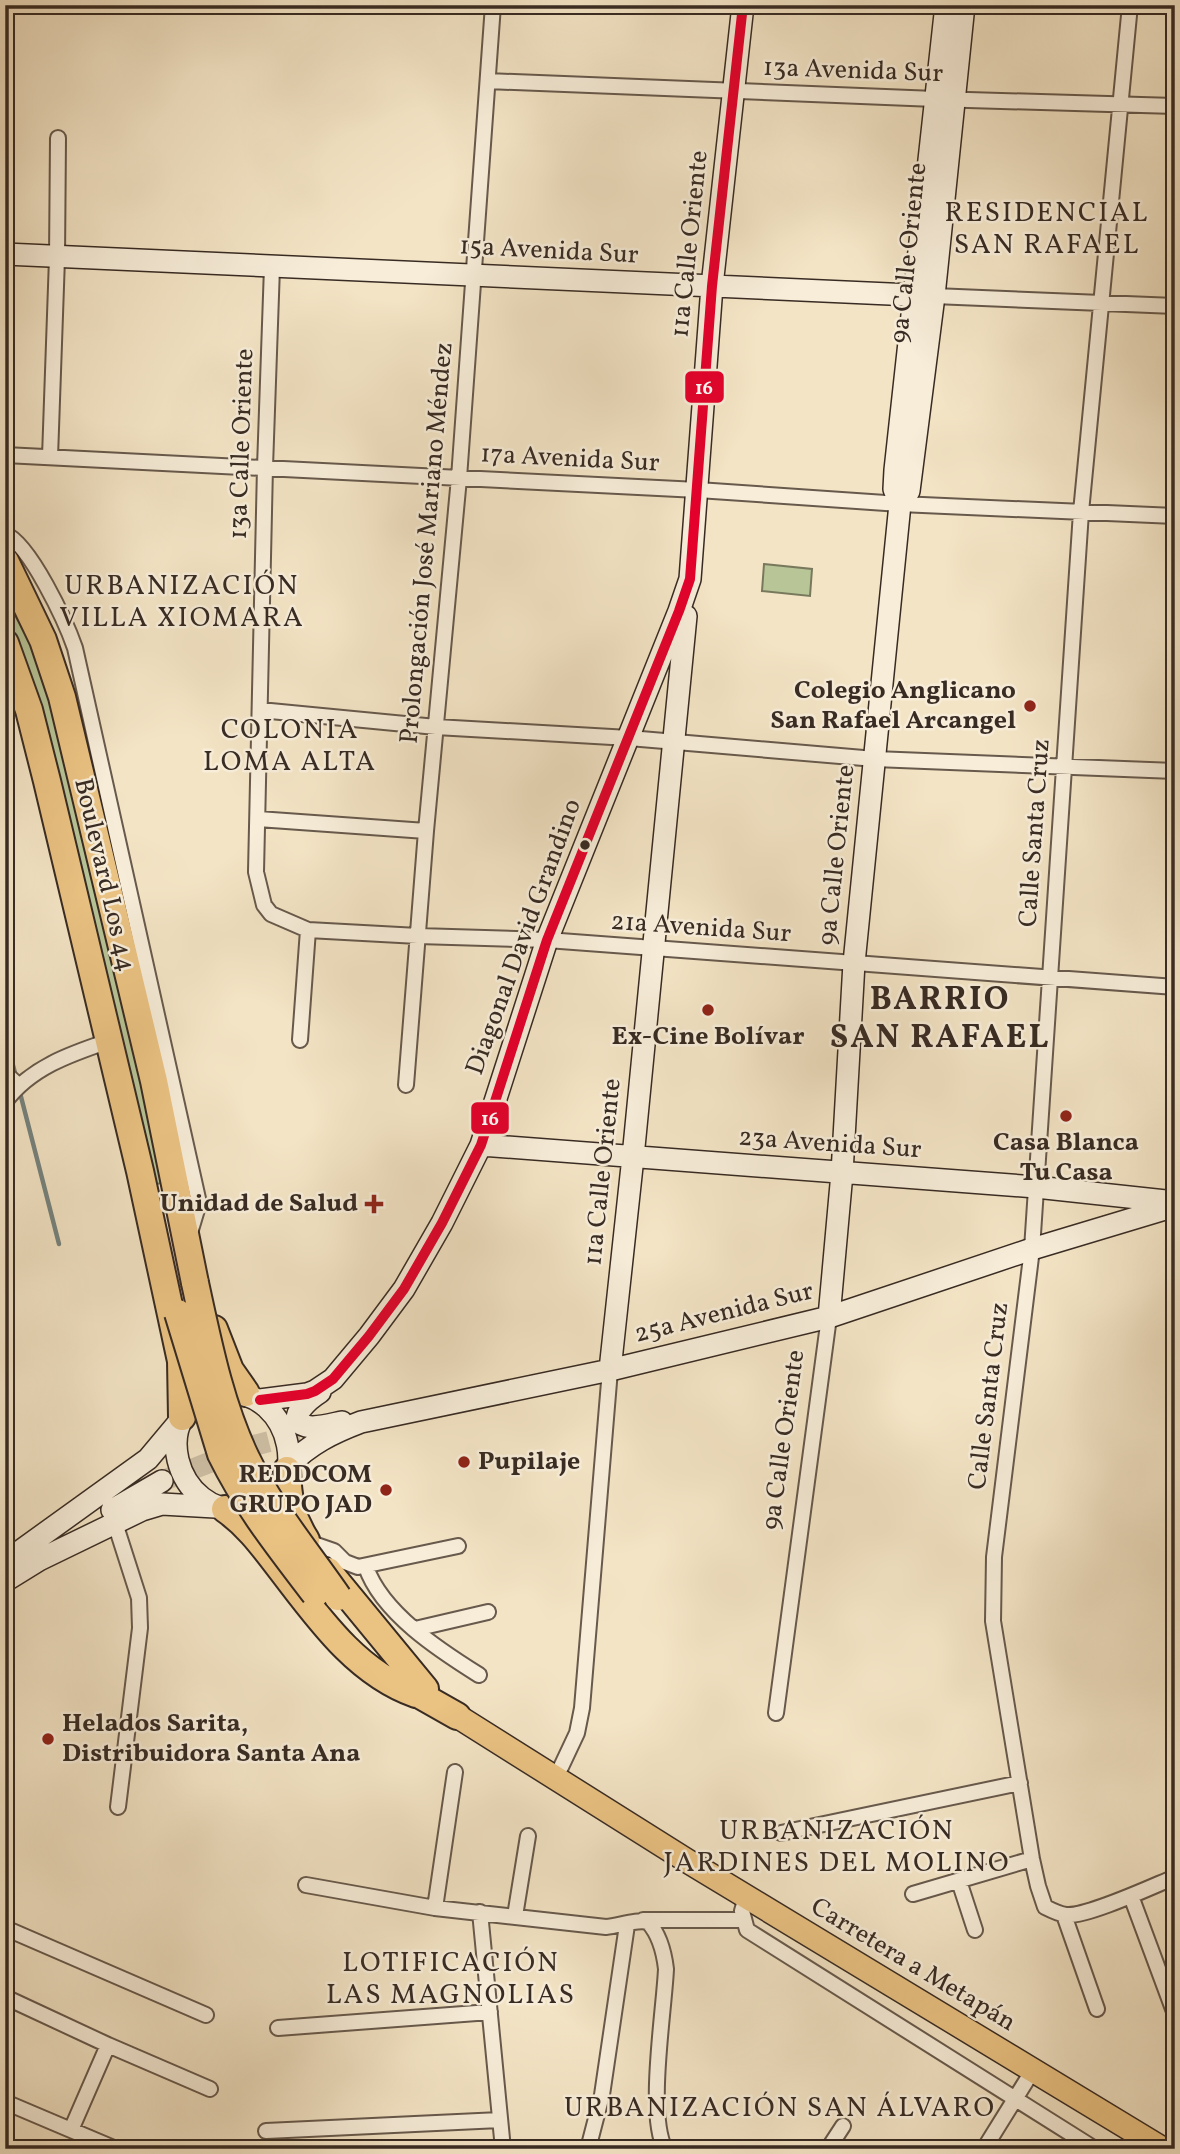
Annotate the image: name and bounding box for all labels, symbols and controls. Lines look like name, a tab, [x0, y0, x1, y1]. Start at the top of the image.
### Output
street label: 13a Avenida Sur	[762, 50, 944, 92]
street label: 11a Calle Oriente	[662, 149, 718, 339]
street label: 9a Calle Oriente	[882, 161, 936, 345]
district label: RESIDENCIAL SAN RAFAEL	[945, 194, 1149, 265]
street label: 15a Avenida Sur	[459, 228, 640, 274]
street label: Prolongación José Mariano Méndez	[392, 341, 462, 745]
street label: 13a Calle Oriente	[221, 348, 263, 540]
line badge: 16	[684, 370, 725, 404]
text: 16	[695, 376, 713, 402]
street label: 17a Avenida Sur	[479, 436, 661, 482]
district label: URBANIZACIÓN VILLA XIOMARA	[59, 567, 305, 638]
place label: Colegio Anglicano San Rafael Arcangel	[770, 673, 1016, 739]
marker: Colegio Anglicano San Rafael Arcangel	[1022, 698, 1038, 714]
district label: COLONIA LOMA ALTA	[203, 711, 377, 782]
street label: Calle Santa Cruz	[1010, 738, 1060, 928]
street label: 9a Calle Oriente	[810, 763, 864, 947]
street label: Boulevard Los 44	[64, 775, 144, 975]
street label: Diagonal David Grandino	[457, 794, 591, 1080]
unlabelled marker	[578, 838, 592, 852]
street label: 21a Avenida Sur	[610, 904, 793, 952]
district label: BARRIO SAN RAFAEL	[830, 978, 1050, 1062]
marker: Ex-Cine Bolívar	[700, 1002, 716, 1018]
place label: Ex-Cine Bolívar	[611, 1019, 805, 1055]
street label: 11a Calle Oriente	[575, 1077, 631, 1267]
line badge: 16	[470, 1101, 510, 1135]
text: 16	[481, 1107, 499, 1133]
marker: Casa Blanca Tu Casa	[1058, 1108, 1074, 1124]
street label: 23a Avenida Sur	[737, 1120, 923, 1168]
place label: Casa Blanca Tu Casa	[993, 1125, 1139, 1191]
place label: Unidad de Salud	[160, 1186, 358, 1222]
marker: Unidad de Salud	[364, 1194, 384, 1214]
street label: 25a Avenida Sur	[631, 1273, 817, 1353]
street label: Calle Santa Cruz	[960, 1300, 1018, 1492]
street label: 9a Calle Oriente	[754, 1348, 814, 1532]
place label: Pupilaje	[478, 1444, 580, 1480]
marker: Pupilaje	[456, 1454, 472, 1470]
place label: REDDCOM GRUPO JAD	[229, 1457, 372, 1523]
marker: REDDCOM GRUPO JAD	[378, 1482, 394, 1498]
place label: Helados Sarita, Distribuidora Santa Ana	[62, 1706, 360, 1772]
marker: Helados Sarita, Distribuidora Santa Ana	[40, 1731, 56, 1747]
district label: URBANIZACIÓN JARDINES DEL MOLINO	[663, 1812, 1011, 1883]
street label: Carretera a Metapán	[803, 1889, 1023, 2041]
district label: LOTIFICACIÓN LAS MAGNOLIAS	[326, 1944, 576, 2015]
district label: URBANIZACIÓN SAN ÁLVARO	[564, 2089, 996, 2128]

